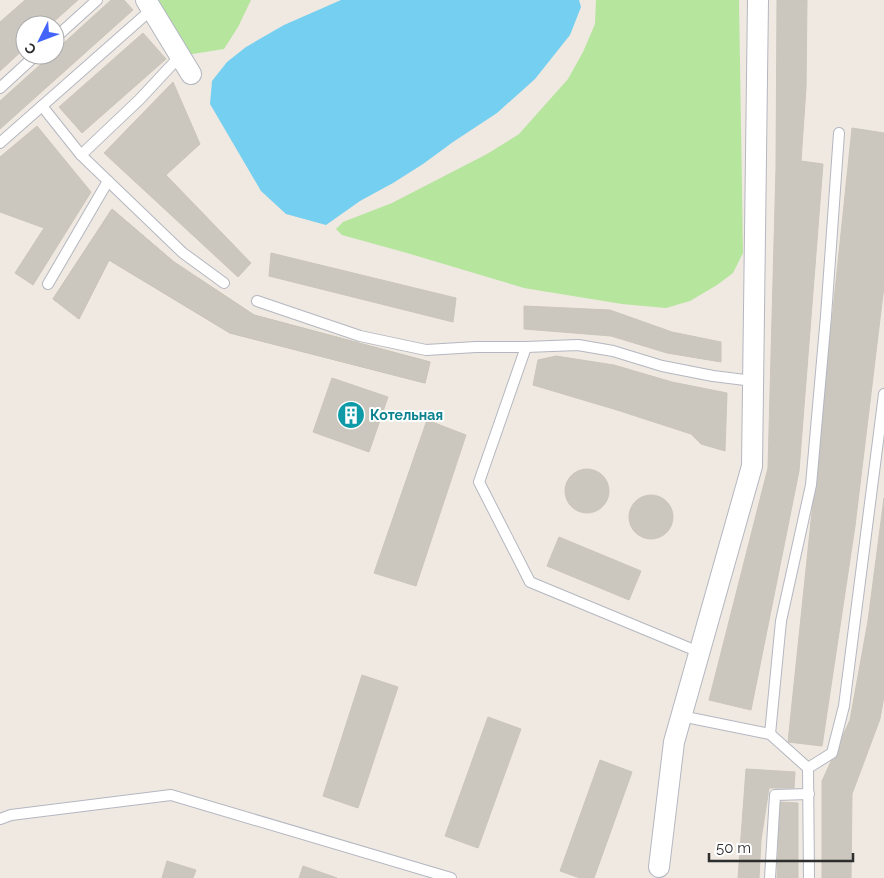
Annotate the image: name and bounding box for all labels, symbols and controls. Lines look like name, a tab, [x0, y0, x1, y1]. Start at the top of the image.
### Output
north arrow	[15, 15, 65, 65]
text: С	[21, 39, 39, 58]
building icon: Котельная	[336, 400, 366, 430]
place label: Котельная	[370, 407, 443, 423]
scale bar	[709, 830, 853, 862]
text: 50 m	[716, 839, 751, 857]

